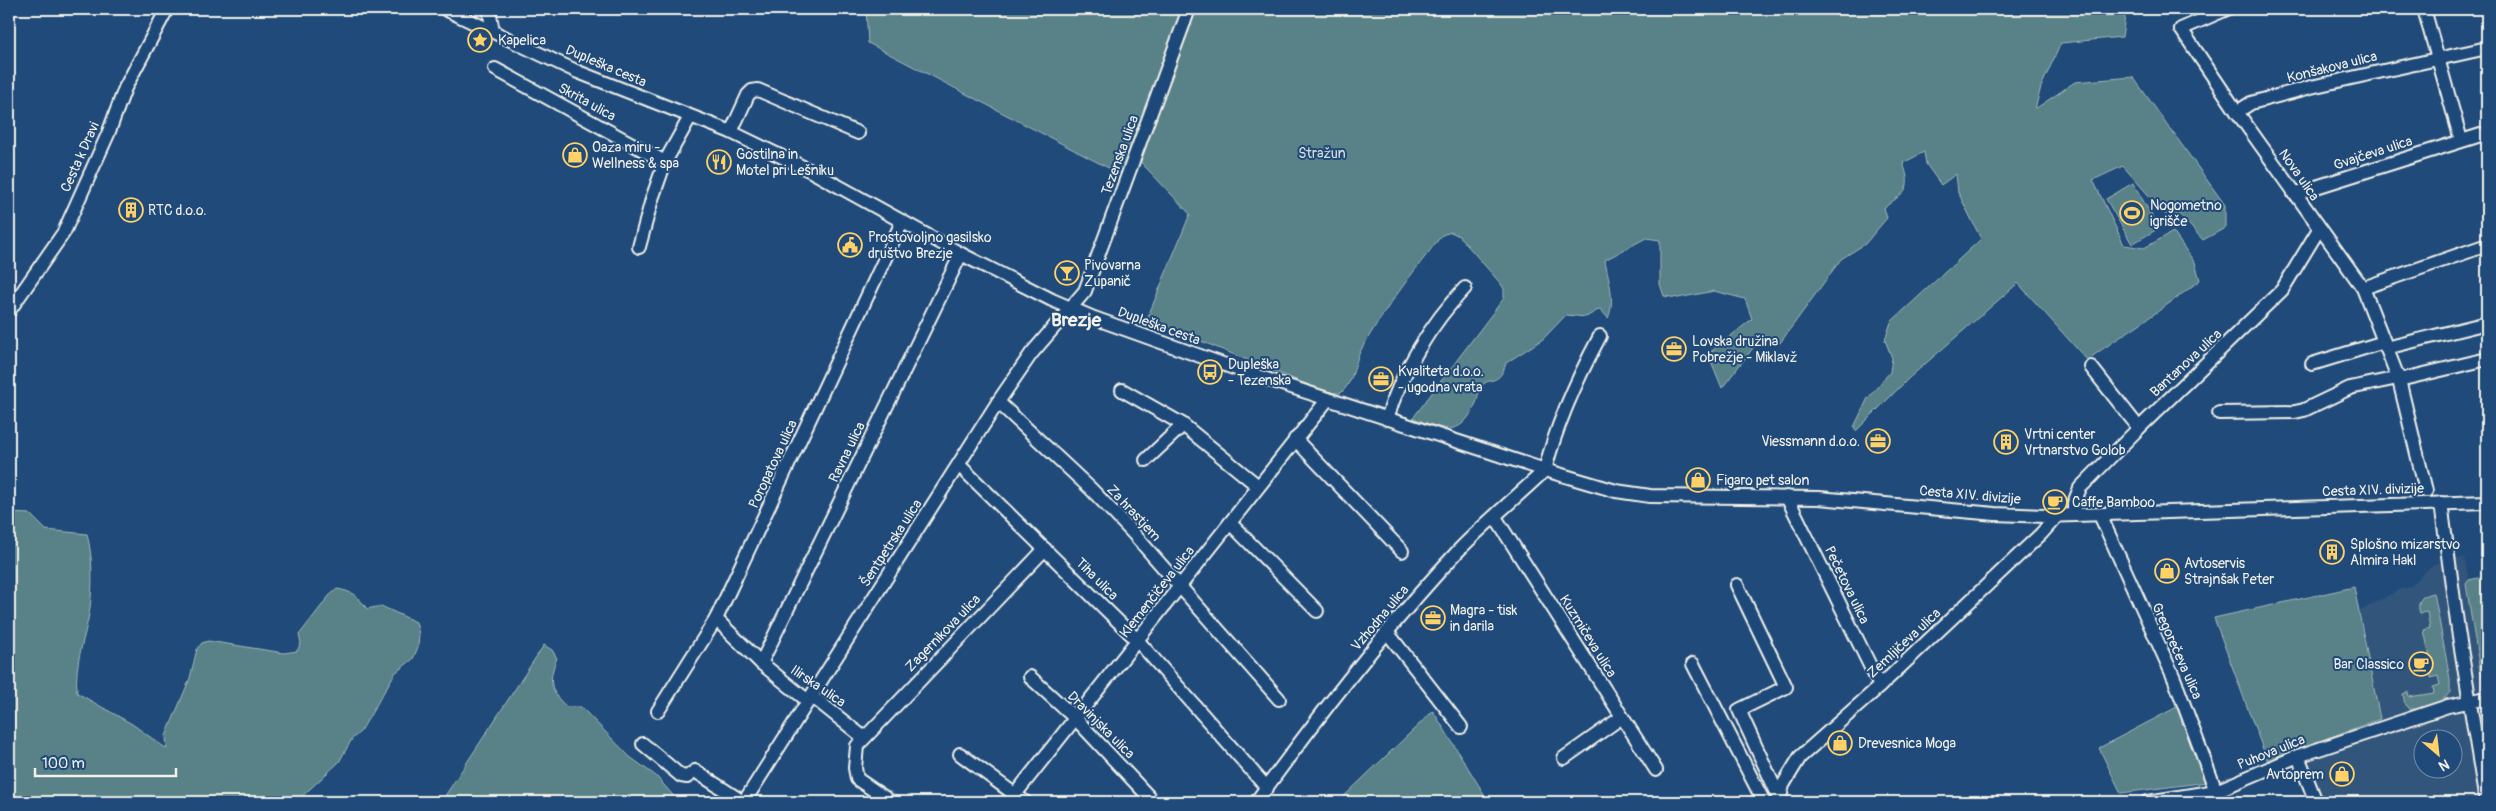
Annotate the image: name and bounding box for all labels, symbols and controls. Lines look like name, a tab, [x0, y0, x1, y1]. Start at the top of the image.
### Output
place icon: Kapelica	[467, 27, 493, 53]
place label: Kapelica	[498, 32, 546, 49]
street label: Dupleška cesta	[563, 41, 649, 91]
street label: Konšakova ulica	[2285, 48, 2379, 86]
street label: Skrita ulica	[555, 79, 619, 125]
street label: Tezenska ulica	[1098, 113, 1142, 197]
street label: Cesta k Dravi	[57, 119, 103, 195]
street label: Gvajčeva ulica	[2331, 132, 2415, 174]
place label: Oaza miru - Wellness & spa	[592, 139, 679, 172]
shop icon: Oaza miru - Wellness & spa	[562, 142, 588, 168]
park label: Stražun	[1298, 145, 1346, 162]
place label: Gostilna in Motel pri Lešniku	[736, 146, 834, 179]
street label: Nova ulica	[2275, 146, 2323, 204]
restaurant icon: Gostilna in Motel pri Lešniku	[706, 149, 732, 175]
building icon: RTC d.o.o.	[118, 197, 144, 223]
place label: Nogometno igrišče	[2150, 197, 2222, 230]
sports icon: Nogometno igrišče	[2119, 200, 2145, 226]
place label: RTC d.o.o.	[148, 202, 207, 219]
place label: Prostovoljno gasilsko društvo Brezje	[868, 229, 992, 262]
public building icon: Prostovoljno gasilsko društvo Brezje	[837, 232, 863, 258]
place label: Pivovarna Zupanič	[1084, 257, 1141, 290]
bar icon: Pivovarna Zupanič	[1054, 260, 1080, 286]
street label: Dupleška cesta	[1115, 303, 1203, 349]
district label: Brezje	[1051, 308, 1102, 332]
street label: Bantanova ulica	[2147, 326, 2225, 400]
place label: Lovska družina Pobrežje - Miklavž	[1692, 333, 1797, 366]
office icon: Lovska družina Pobrežje - Miklavž	[1661, 336, 1687, 362]
place label: Dupleška - Tezenska	[1228, 356, 1291, 389]
bus stop icon: Dupleška - Tezenska	[1197, 359, 1223, 385]
place label: Kvaliteta d.o.o. - ugodna vrata	[1398, 363, 1484, 396]
office icon: Kvaliteta d.o.o. - ugodna vrata	[1368, 366, 1394, 392]
street label: Poropatova ulica	[745, 417, 801, 511]
street label: Ravna ulica	[825, 419, 869, 485]
place label: Vrtni center Vrtnarstvo Golob	[2024, 426, 2126, 459]
office icon: Viessmann d.o.o.	[1865, 428, 1891, 454]
building icon: Vrtni center Vrtnarstvo Golob	[1993, 429, 2019, 455]
place label: Viessmann d.o.o.	[1761, 433, 1860, 450]
shop icon: Figaro pet salon	[1685, 467, 1711, 493]
place label: Figaro pet salon	[1716, 472, 1809, 489]
street label: Cesta XIV. divizije	[2322, 480, 2424, 500]
street label: Za hrastjem	[1103, 481, 1165, 545]
street label: Cesta XIV. divizije	[1919, 482, 2022, 508]
cafe icon: Caffe Bamboo	[2042, 489, 2068, 515]
place label: Caffe Bamboo	[2072, 494, 2156, 511]
street label: Šentpetrska ulica	[856, 496, 926, 590]
place label: Splošno mizarstvo Almira Hakl	[2350, 536, 2461, 569]
building icon: Splošno mizarstvo Almira Hakl	[2319, 539, 2345, 565]
street label: Klemenčičeva ulica	[1116, 543, 1198, 641]
street label: Pečetova ulica	[1821, 543, 1873, 627]
street label: Tiha ulica	[1072, 554, 1122, 604]
place label: Avtoservis Strajnšak Peter	[2184, 555, 2274, 588]
shop icon: Avtoservis Strajnšak Peter	[2154, 558, 2180, 584]
street label: Vzhodna ulica	[1348, 582, 1412, 654]
street label: Zagernikova ulica	[902, 591, 984, 675]
street label: Kuzmičeva ulica	[1556, 592, 1620, 680]
street label: Gregorečeva ulica	[2148, 600, 2206, 702]
place label: Magra - tisk in darila	[1450, 602, 1518, 635]
office icon: Magra - tisk in darila	[1420, 605, 1446, 631]
street label: Zemljičeva ulica	[1864, 605, 1944, 681]
cafe icon: Bar Classico	[2408, 651, 2434, 677]
place label: Bar Classico	[2333, 656, 2404, 673]
street label: Ilirska ulica	[787, 661, 849, 711]
street label: Dravinjska ulica	[1064, 688, 1138, 762]
north arrow	[2414, 728, 2464, 778]
shop icon: Drevesnica Moga	[1827, 730, 1853, 756]
street label: Puhova ulica	[2235, 731, 2307, 773]
place label: Drevesnica Moga	[1858, 735, 1956, 752]
scale bar	[35, 746, 176, 778]
text: 100 m	[42, 754, 85, 773]
text: N	[2436, 755, 2452, 775]
shop icon: Avtoprem	[2329, 761, 2355, 787]
place label: Avtoprem	[2266, 766, 2324, 783]

